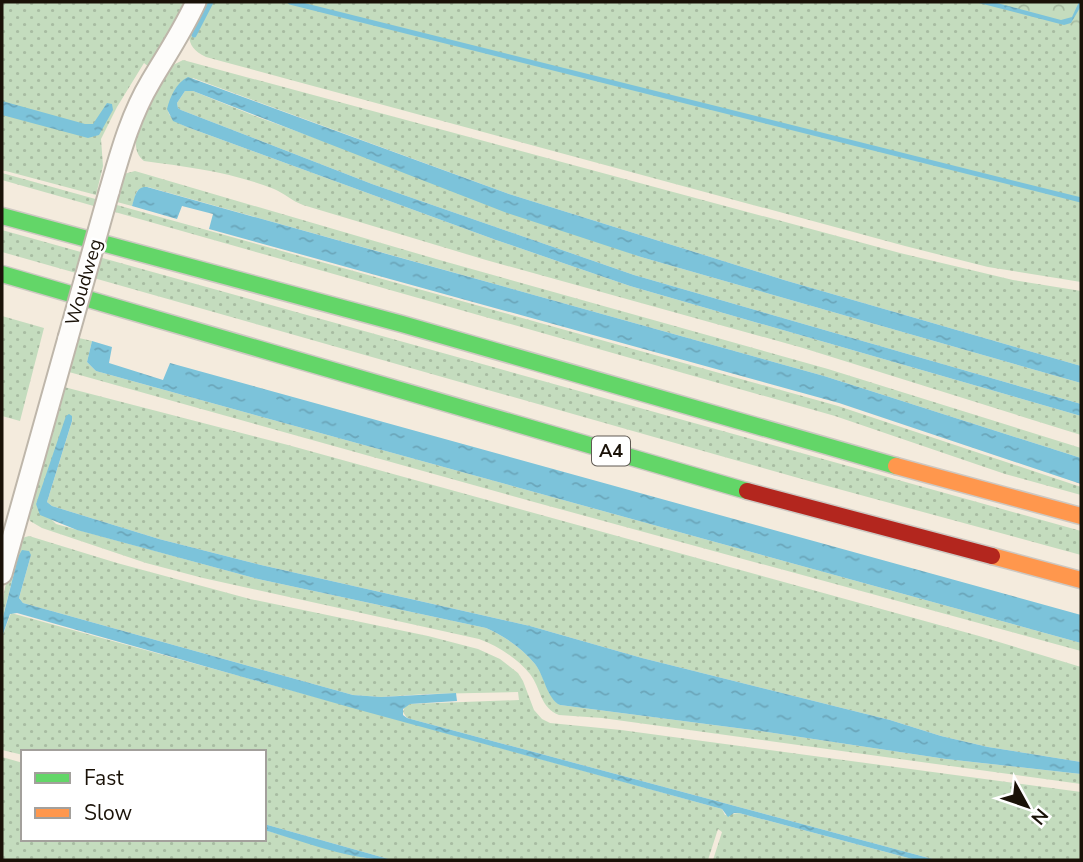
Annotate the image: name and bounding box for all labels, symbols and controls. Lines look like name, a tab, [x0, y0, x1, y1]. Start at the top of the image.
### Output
street label: Woudweg	[59, 236, 109, 329]
road number: A4	[592, 436, 630, 466]
legend	[21, 750, 266, 841]
text: Fast	[84, 764, 124, 792]
north arrow	[992, 771, 1062, 841]
text: Slow	[84, 799, 133, 827]
text: N	[1025, 802, 1054, 830]

